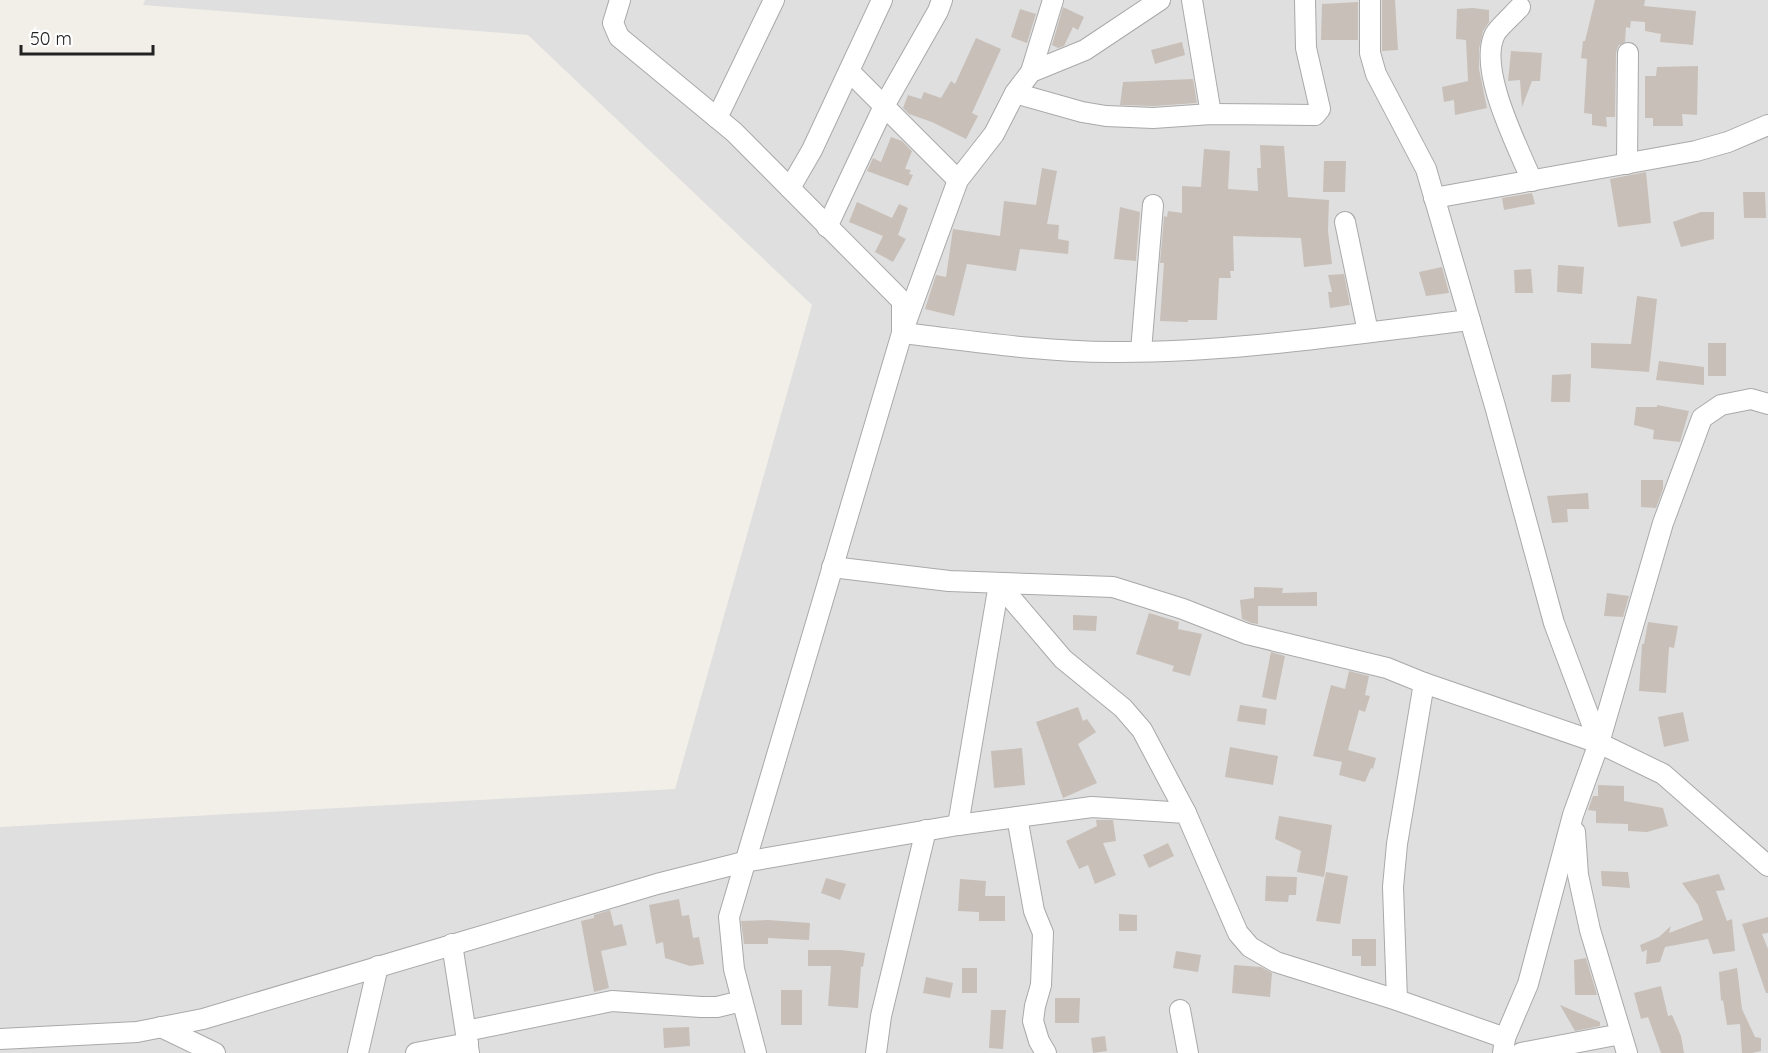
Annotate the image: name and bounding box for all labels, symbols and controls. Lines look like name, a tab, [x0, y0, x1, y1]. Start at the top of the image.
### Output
scale bar	[21, 18, 153, 56]
text: 50 m	[30, 27, 72, 50]

